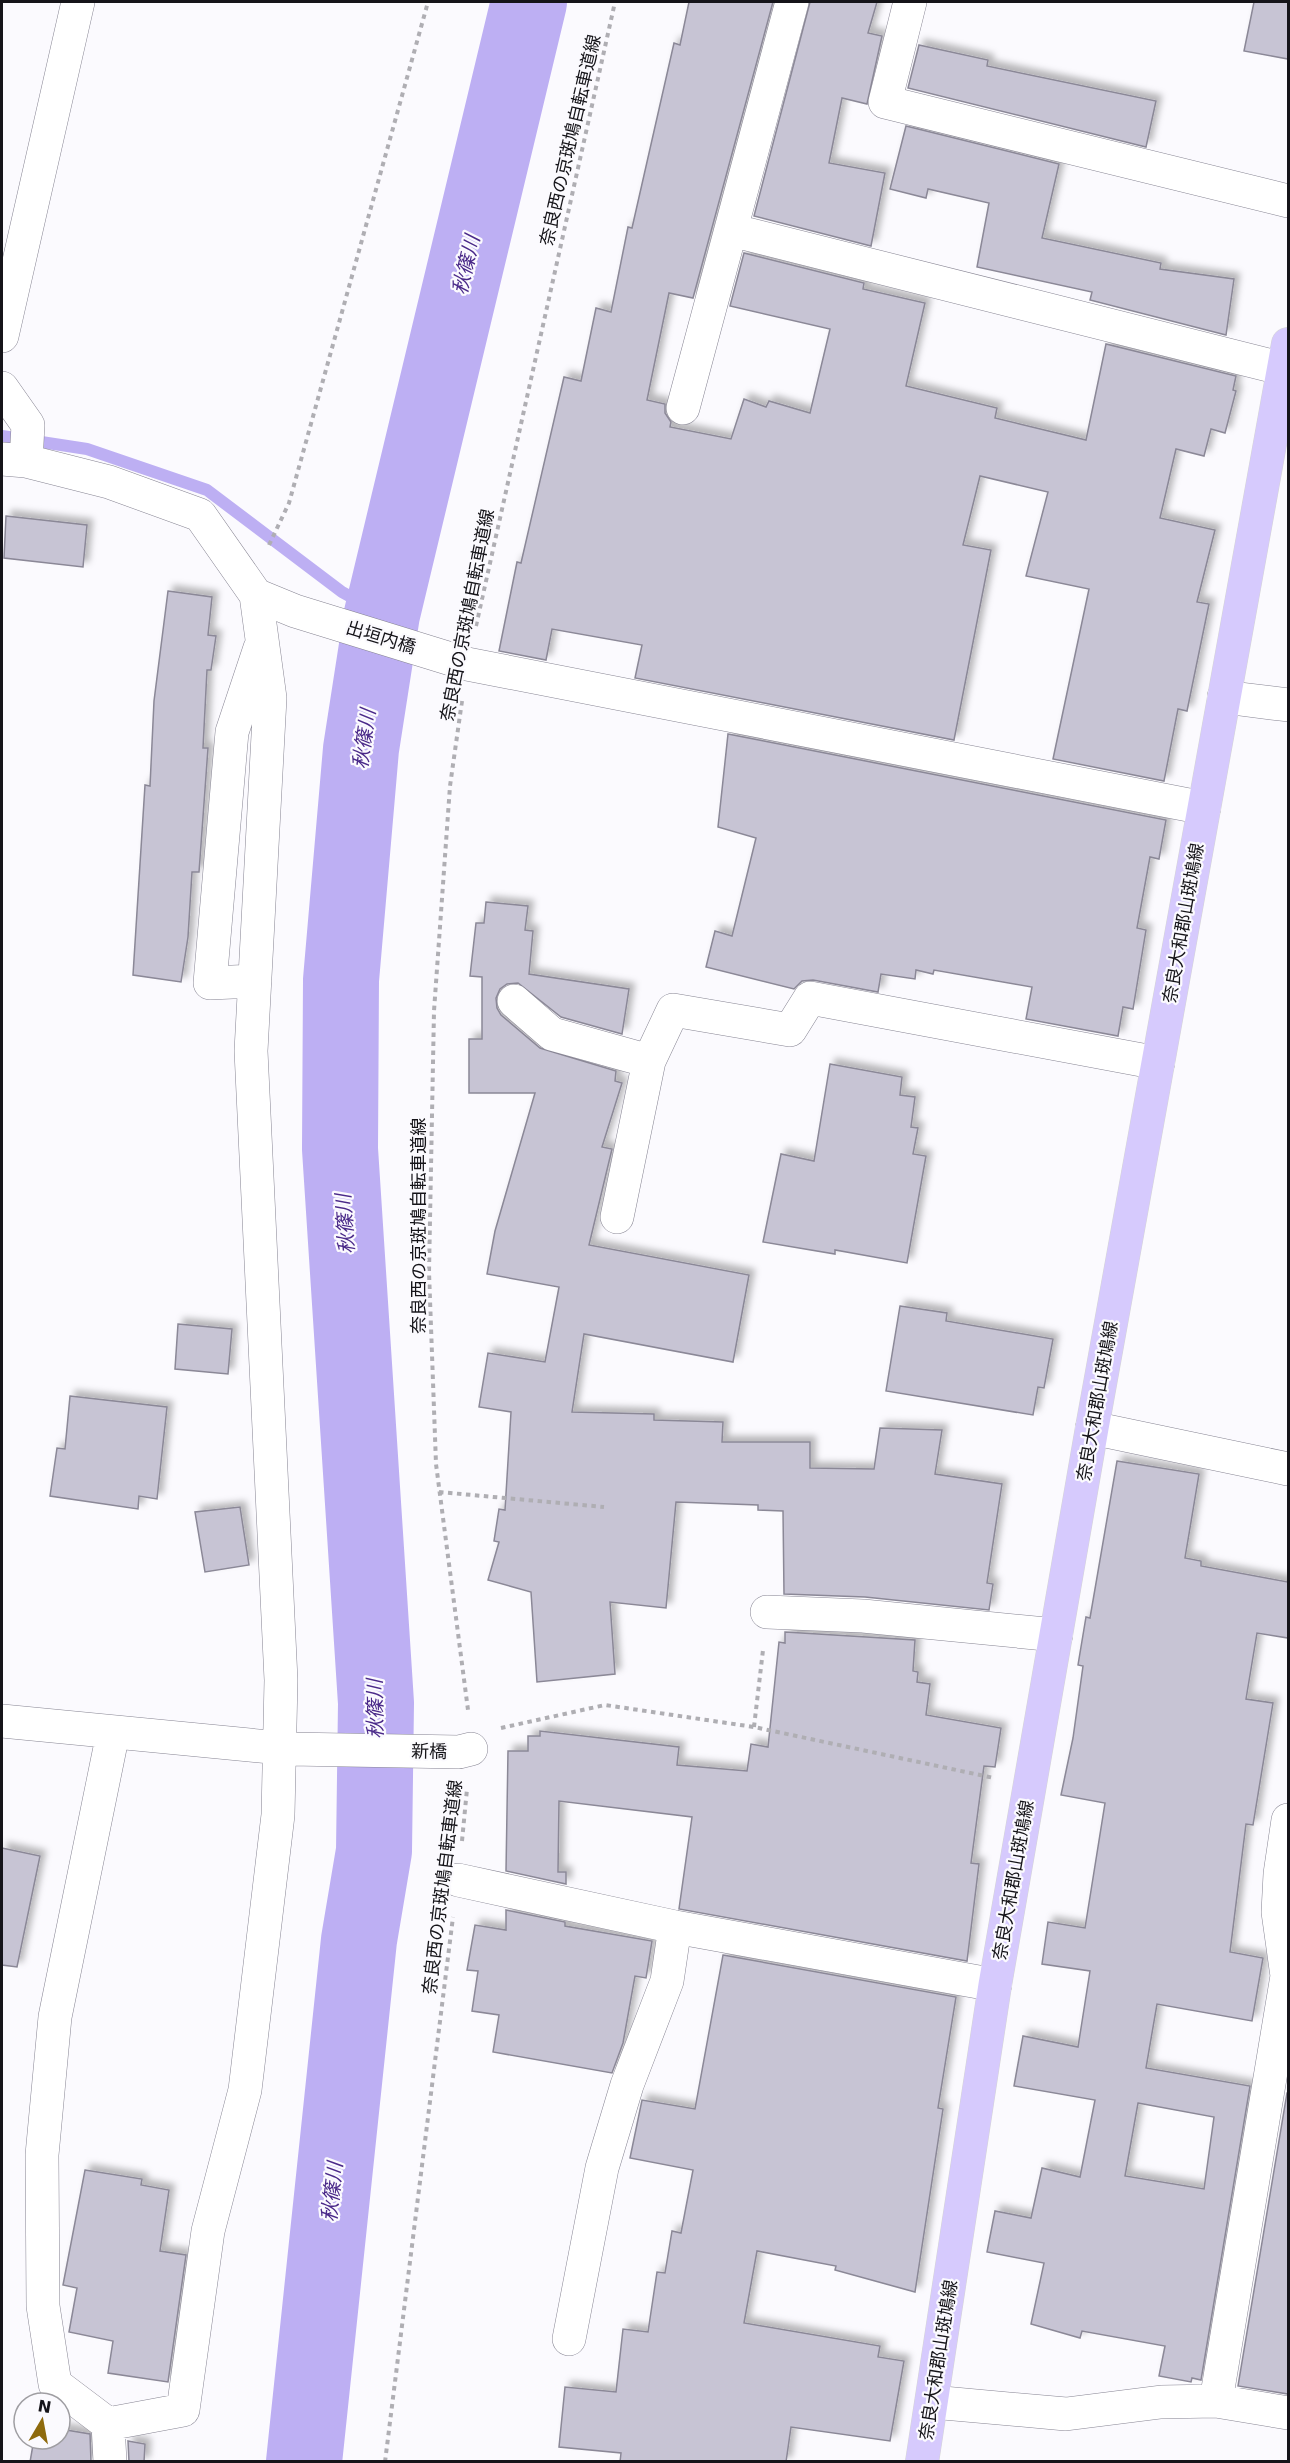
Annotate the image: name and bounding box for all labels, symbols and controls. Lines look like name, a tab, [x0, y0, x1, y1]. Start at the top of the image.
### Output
street label: 奈良西の京斑鳩自転車道線	[535, 32, 605, 248]
water label: 秋篠川	[448, 231, 485, 297]
street label: 奈良西の京斑鳩自転車道線	[436, 507, 498, 723]
street label: 出垣内橋	[344, 616, 418, 658]
water label: 秋篠川	[348, 706, 380, 770]
street label: 奈良大和郡山斑鳩線	[1159, 841, 1207, 1005]
street label: 奈良西の京斑鳩自転車道線	[408, 1118, 429, 1334]
water label: 秋篠川	[331, 1191, 359, 1255]
street label: 奈良大和郡山斑鳩線	[1073, 1319, 1121, 1483]
water label: 秋篠川	[362, 1677, 388, 1739]
street label: 新橋	[411, 1740, 447, 1762]
street label: 奈良西の京斑鳩自転車道線	[418, 1779, 466, 1995]
street label: 奈良大和郡山斑鳩線	[989, 1798, 1037, 1962]
water label: 秋篠川	[317, 2159, 347, 2223]
street label: 奈良大和郡山斑鳩線	[915, 2278, 961, 2442]
north arrow	[12, 2391, 72, 2451]
text: N	[36, 2396, 53, 2417]

